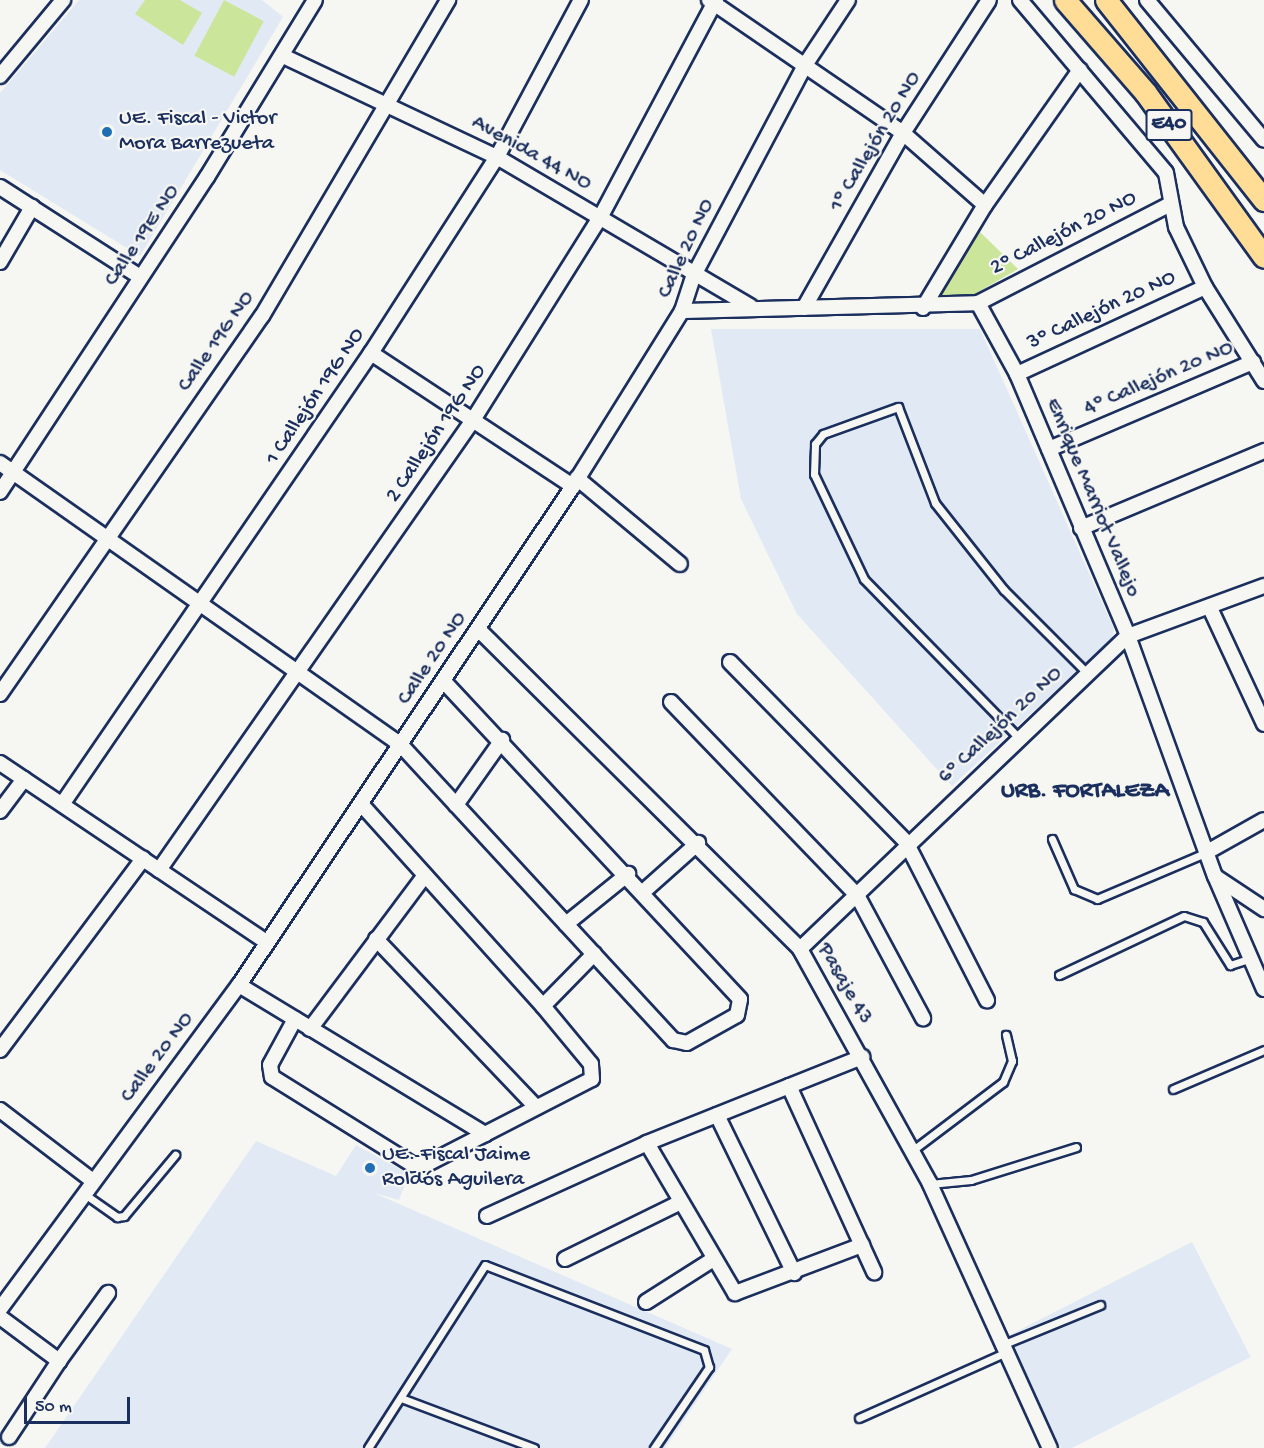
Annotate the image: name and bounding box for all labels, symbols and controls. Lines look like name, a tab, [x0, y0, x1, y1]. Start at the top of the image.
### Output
street label: 1º Callejón 20 NO	[824, 67, 928, 217]
place label: UE. Fiscal - Victor Mora Barrezueta	[119, 106, 276, 158]
road number: E40	[1145, 107, 1193, 143]
street label: Avenida 44 NO	[466, 110, 596, 198]
marker: UE. Fiscal - Victor Mora Barrezueta	[100, 125, 114, 139]
street label: Calle 19E NO	[99, 180, 187, 292]
street label: 2º Callejón 20 NO	[987, 186, 1141, 282]
street label: Calle 20 NO	[653, 195, 721, 303]
street label: 3º Callejón 20 NO	[1023, 265, 1181, 357]
street label: Calle 19G NO	[173, 287, 261, 397]
street label: 1 Callejón 19G NO	[261, 324, 371, 470]
street label: 4º Callejón 20 NO	[1080, 336, 1238, 422]
street label: 2 Callejón 19G NO	[381, 360, 493, 508]
street label: Enrique Marriot Vallejo	[1038, 395, 1146, 601]
street label: Calle 20 NO	[392, 607, 474, 711]
street label: 6º Callejón 20 NO	[933, 662, 1069, 790]
district label: URB. FORTALEZA	[1001, 778, 1169, 806]
street label: Pasaje 43	[810, 939, 878, 1029]
street label: Calle 20 NO	[115, 1008, 201, 1108]
place label: UE. Fiscal Jaime Roldós Aguilera	[382, 1142, 530, 1194]
marker: UE. Fiscal Jaime Roldós Aguilera	[363, 1161, 377, 1175]
scale bar	[27, 1385, 134, 1423]
text: 50 m	[35, 1397, 72, 1418]

